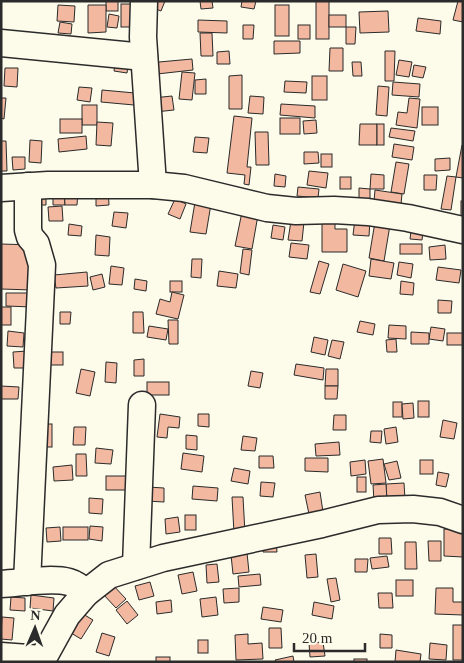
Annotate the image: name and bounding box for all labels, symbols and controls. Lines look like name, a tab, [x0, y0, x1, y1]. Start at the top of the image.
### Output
north arrow	[10, 603, 60, 653]
text: N	[30, 608, 41, 623]
scale bar	[294, 620, 365, 652]
text: 20 m	[302, 630, 333, 646]

